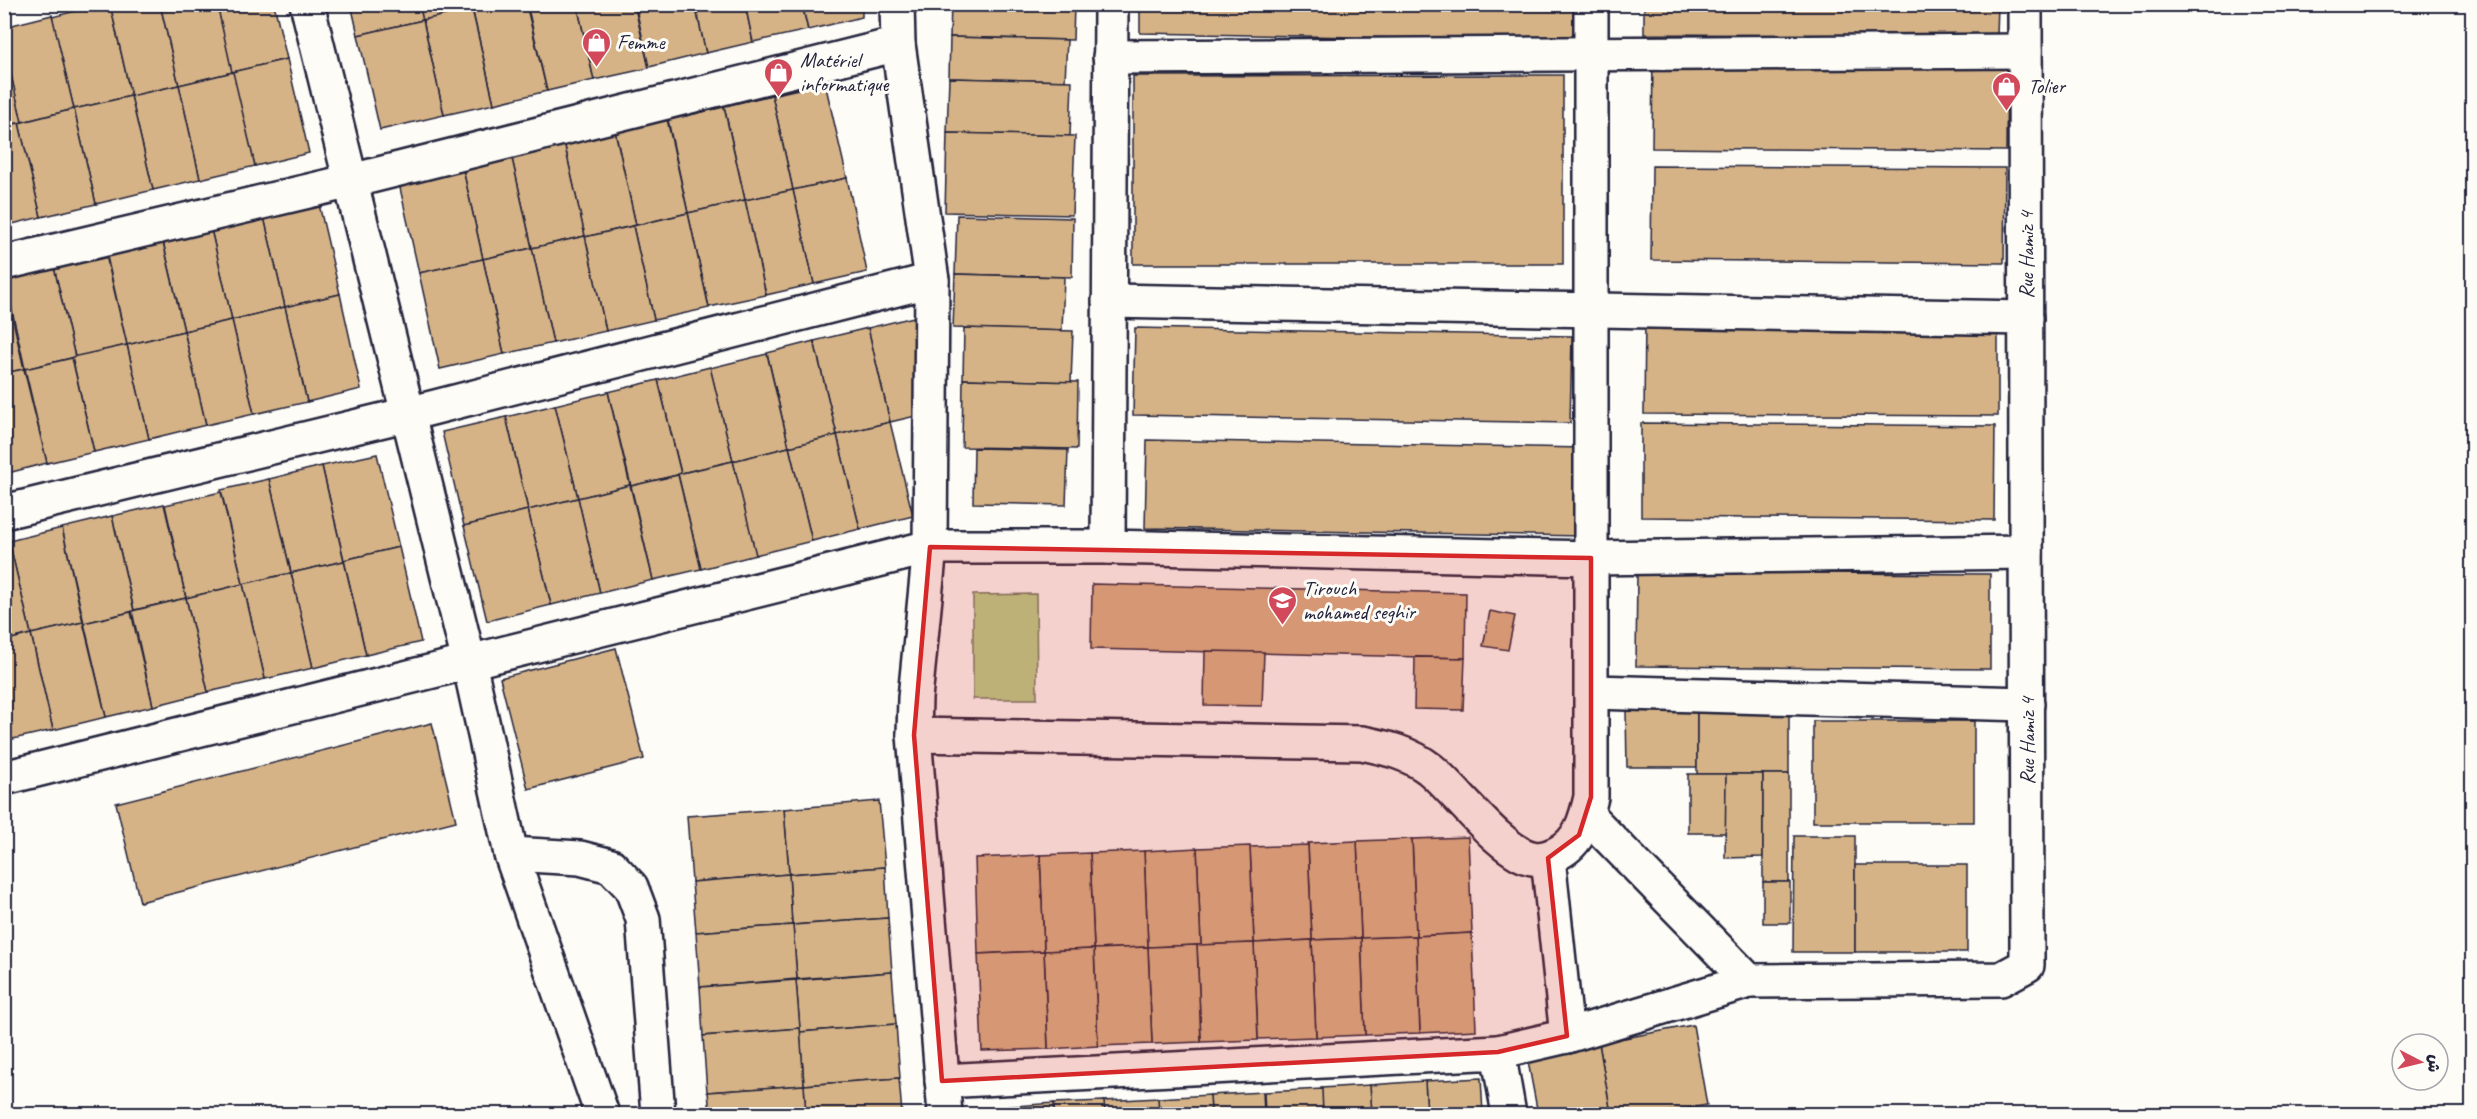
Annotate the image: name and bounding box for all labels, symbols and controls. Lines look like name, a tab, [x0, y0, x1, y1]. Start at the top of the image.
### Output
shop icon: Femme	[580, 26, 612, 68]
place label: Femme	[617, 29, 666, 55]
place label: Matériel informatique	[800, 47, 889, 97]
shop icon: Matériel informatique	[763, 56, 795, 98]
shop icon: Tolier	[1991, 70, 2023, 112]
place label: Tolier	[2028, 73, 2066, 99]
street label: Rue Hamiz 4	[2013, 209, 2039, 299]
place label: Tirouch mohamed seghir	[1303, 575, 1417, 625]
school or university icon: Tirouch mohamed seghir	[1266, 584, 1298, 626]
street label: Rue Hamiz 4	[2014, 695, 2040, 785]
north arrow	[2390, 1032, 2450, 1092]
text: ش	[2423, 1054, 2445, 1074]

